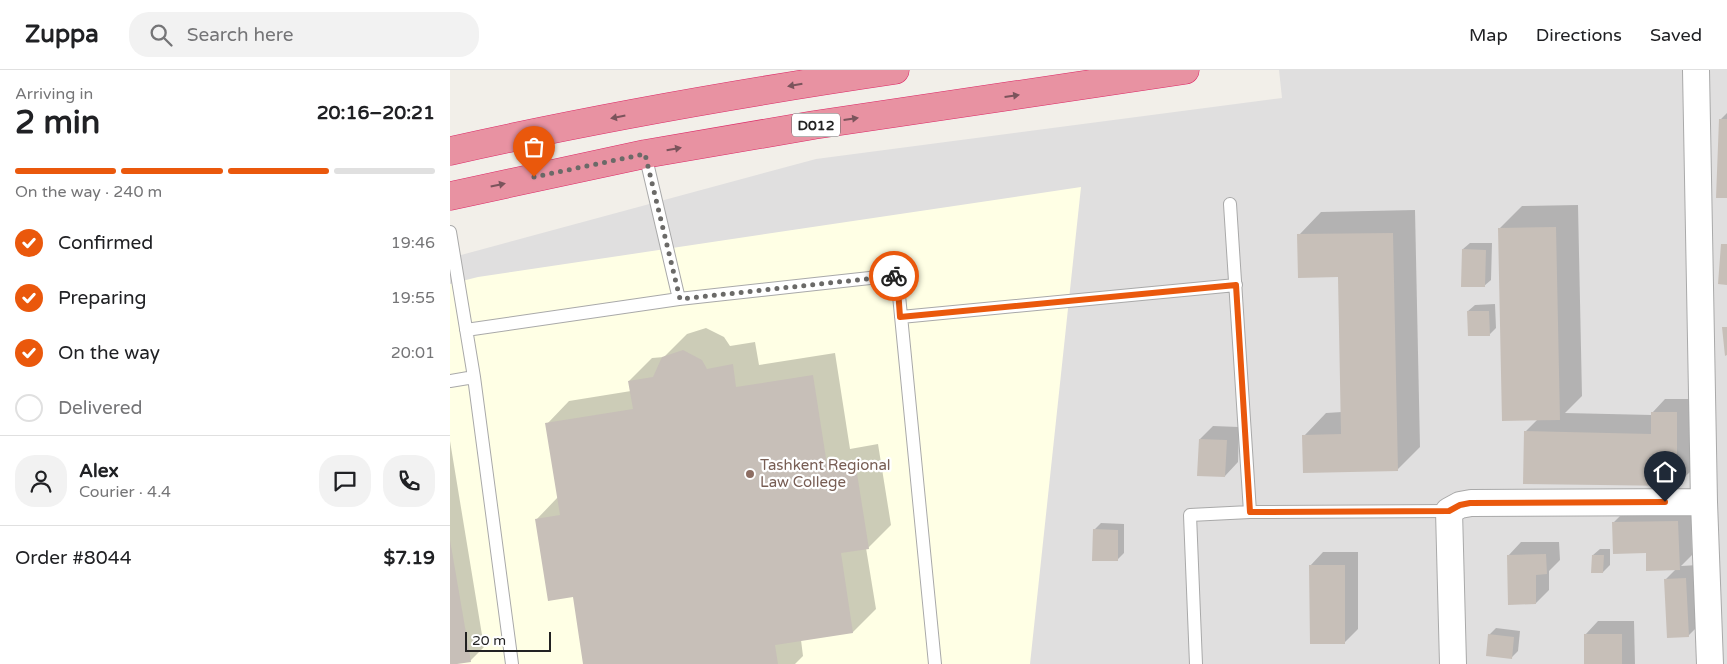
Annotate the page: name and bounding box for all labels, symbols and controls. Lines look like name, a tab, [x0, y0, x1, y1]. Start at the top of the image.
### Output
search box	[129, 12, 479, 57]
text: Zuppa	[25, 20, 99, 49]
icon: search	[147, 21, 175, 49]
text: Search here	[187, 24, 294, 46]
text: Map	[1469, 24, 1508, 46]
text: Directions	[1536, 24, 1622, 46]
text: Saved	[1650, 24, 1702, 46]
one-way arrow	[787, 82, 803, 90]
text: Arriving in	[15, 84, 93, 104]
one-way arrow	[1005, 91, 1021, 99]
text: 20:16–20:21	[317, 102, 435, 124]
text: 2 min	[15, 104, 100, 142]
one-way arrow	[610, 113, 626, 121]
road number: D012	[792, 114, 840, 136]
one-way arrow	[844, 115, 860, 123]
pin	[513, 126, 555, 177]
icon: bag	[520, 133, 548, 161]
one-way arrow	[666, 144, 682, 152]
one-way arrow	[490, 181, 505, 189]
text: On the way · 240 m	[15, 182, 162, 202]
icon: check	[15, 229, 43, 257]
text: Confirmed	[58, 232, 153, 254]
text: 19:46	[391, 233, 435, 253]
courier	[869, 251, 919, 301]
icon: bike	[880, 262, 908, 290]
icon: check	[15, 284, 43, 312]
text: Preparing	[58, 287, 147, 309]
text: 19:55	[391, 288, 435, 308]
icon: check	[15, 339, 43, 367]
text: On the way	[58, 342, 160, 364]
text: 20:01	[391, 343, 435, 363]
text: Delivered	[58, 397, 143, 419]
pin	[1644, 451, 1686, 502]
button: person	[15, 455, 67, 507]
button: chat	[319, 455, 371, 507]
button: phone	[383, 455, 435, 507]
place label: Tashkent Regional Law College	[760, 456, 891, 491]
icon: home	[1651, 458, 1679, 486]
text: Alex	[79, 460, 119, 482]
marker: Tashkent Regional Law College	[744, 468, 756, 480]
text: Courier · 4.4	[79, 482, 171, 502]
text: Order #8044	[15, 547, 132, 569]
text: $7.19	[384, 547, 435, 569]
scale bar	[465, 629, 551, 652]
text: 20 m	[472, 632, 506, 649]

